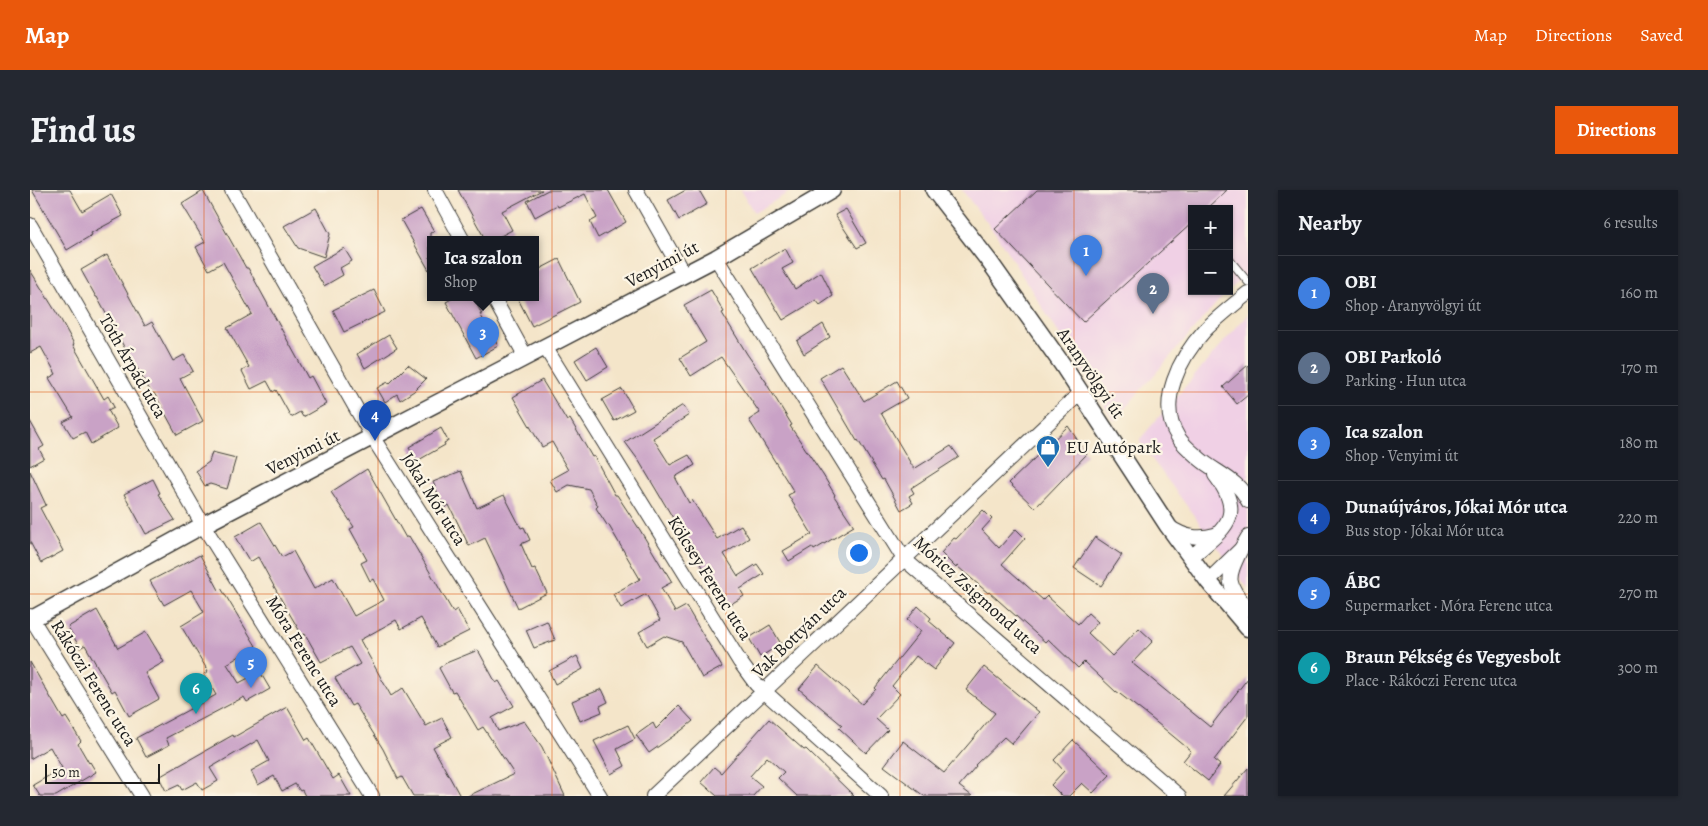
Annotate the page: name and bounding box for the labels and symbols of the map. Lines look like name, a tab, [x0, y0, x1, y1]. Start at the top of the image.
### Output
street label: Venyimi út	[620, 235, 703, 294]
pin: 1	[1070, 235, 1102, 276]
pin: 2	[1137, 273, 1169, 314]
street label: Tóth Árpád utca	[93, 310, 173, 423]
pin: 3	[467, 317, 499, 358]
street label: Aranyvölgyi út	[1051, 322, 1130, 423]
pin: 4	[359, 400, 391, 441]
street label: Venyimi út	[261, 423, 344, 481]
shop icon: EU Autópark	[1035, 434, 1061, 468]
place label: EU Autópark	[1066, 435, 1161, 459]
street label: Jókai Mór utca	[396, 448, 472, 551]
street label: Kölcsey Ferenc utca	[662, 511, 758, 645]
street label: Móricz Zsigmond utca	[909, 531, 1048, 660]
your location	[846, 540, 872, 566]
street label: Vak Bottyán utca	[746, 580, 852, 684]
street label: Móra Ferenc utca	[260, 591, 348, 711]
street label: Rákóczi Ferenc utca	[45, 615, 143, 751]
pin: 5	[235, 647, 267, 688]
pin: 6	[180, 673, 212, 714]
scale bar	[45, 761, 160, 784]

